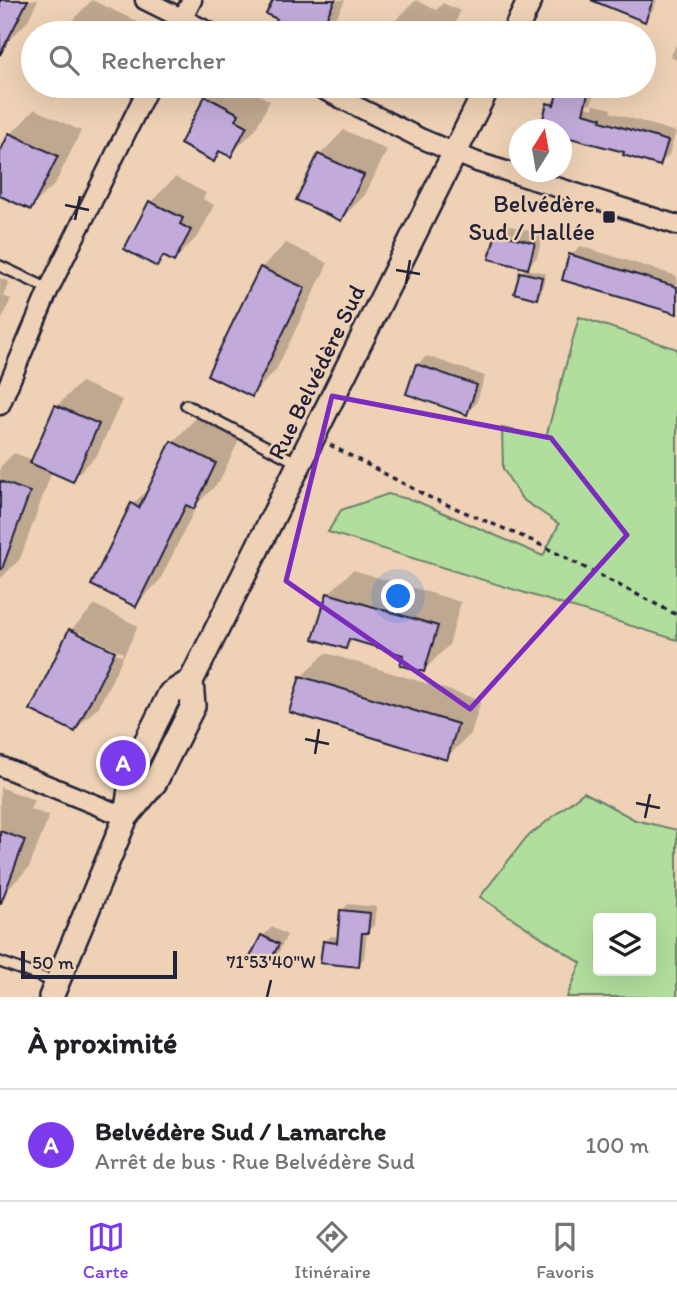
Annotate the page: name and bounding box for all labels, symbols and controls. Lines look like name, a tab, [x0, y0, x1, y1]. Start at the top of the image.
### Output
search box	[21, 21, 656, 98]
icon: search	[45, 41, 83, 79]
text: Rechercher	[101, 44, 225, 76]
north arrow	[509, 119, 572, 182]
place label: Belvédère Sud / Hallée	[469, 189, 595, 246]
marker: Belvédère Sud / Hallée	[601, 209, 617, 225]
street label: Rue Belvédère Sud	[261, 280, 371, 464]
your location	[381, 579, 415, 613]
pin: A	[100, 737, 146, 789]
map controls	[593, 913, 656, 976]
button: layers	[593, 913, 656, 976]
scale bar	[21, 948, 177, 980]
text: 50 m	[32, 951, 74, 974]
text: 71°53'40"W	[226, 951, 316, 973]
text: À proximité	[28, 1024, 177, 1061]
text: Belvédère Sud / Lamarche	[95, 1115, 386, 1147]
text: A	[44, 1131, 58, 1159]
text: 100 m	[585, 1131, 649, 1159]
text: Arrêt de bus · Rue Belvédère Sud	[95, 1147, 415, 1175]
tab: Carte	[83, 1218, 129, 1283]
tab: Itinéraire	[294, 1218, 371, 1283]
tab: Favoris	[536, 1218, 594, 1283]

